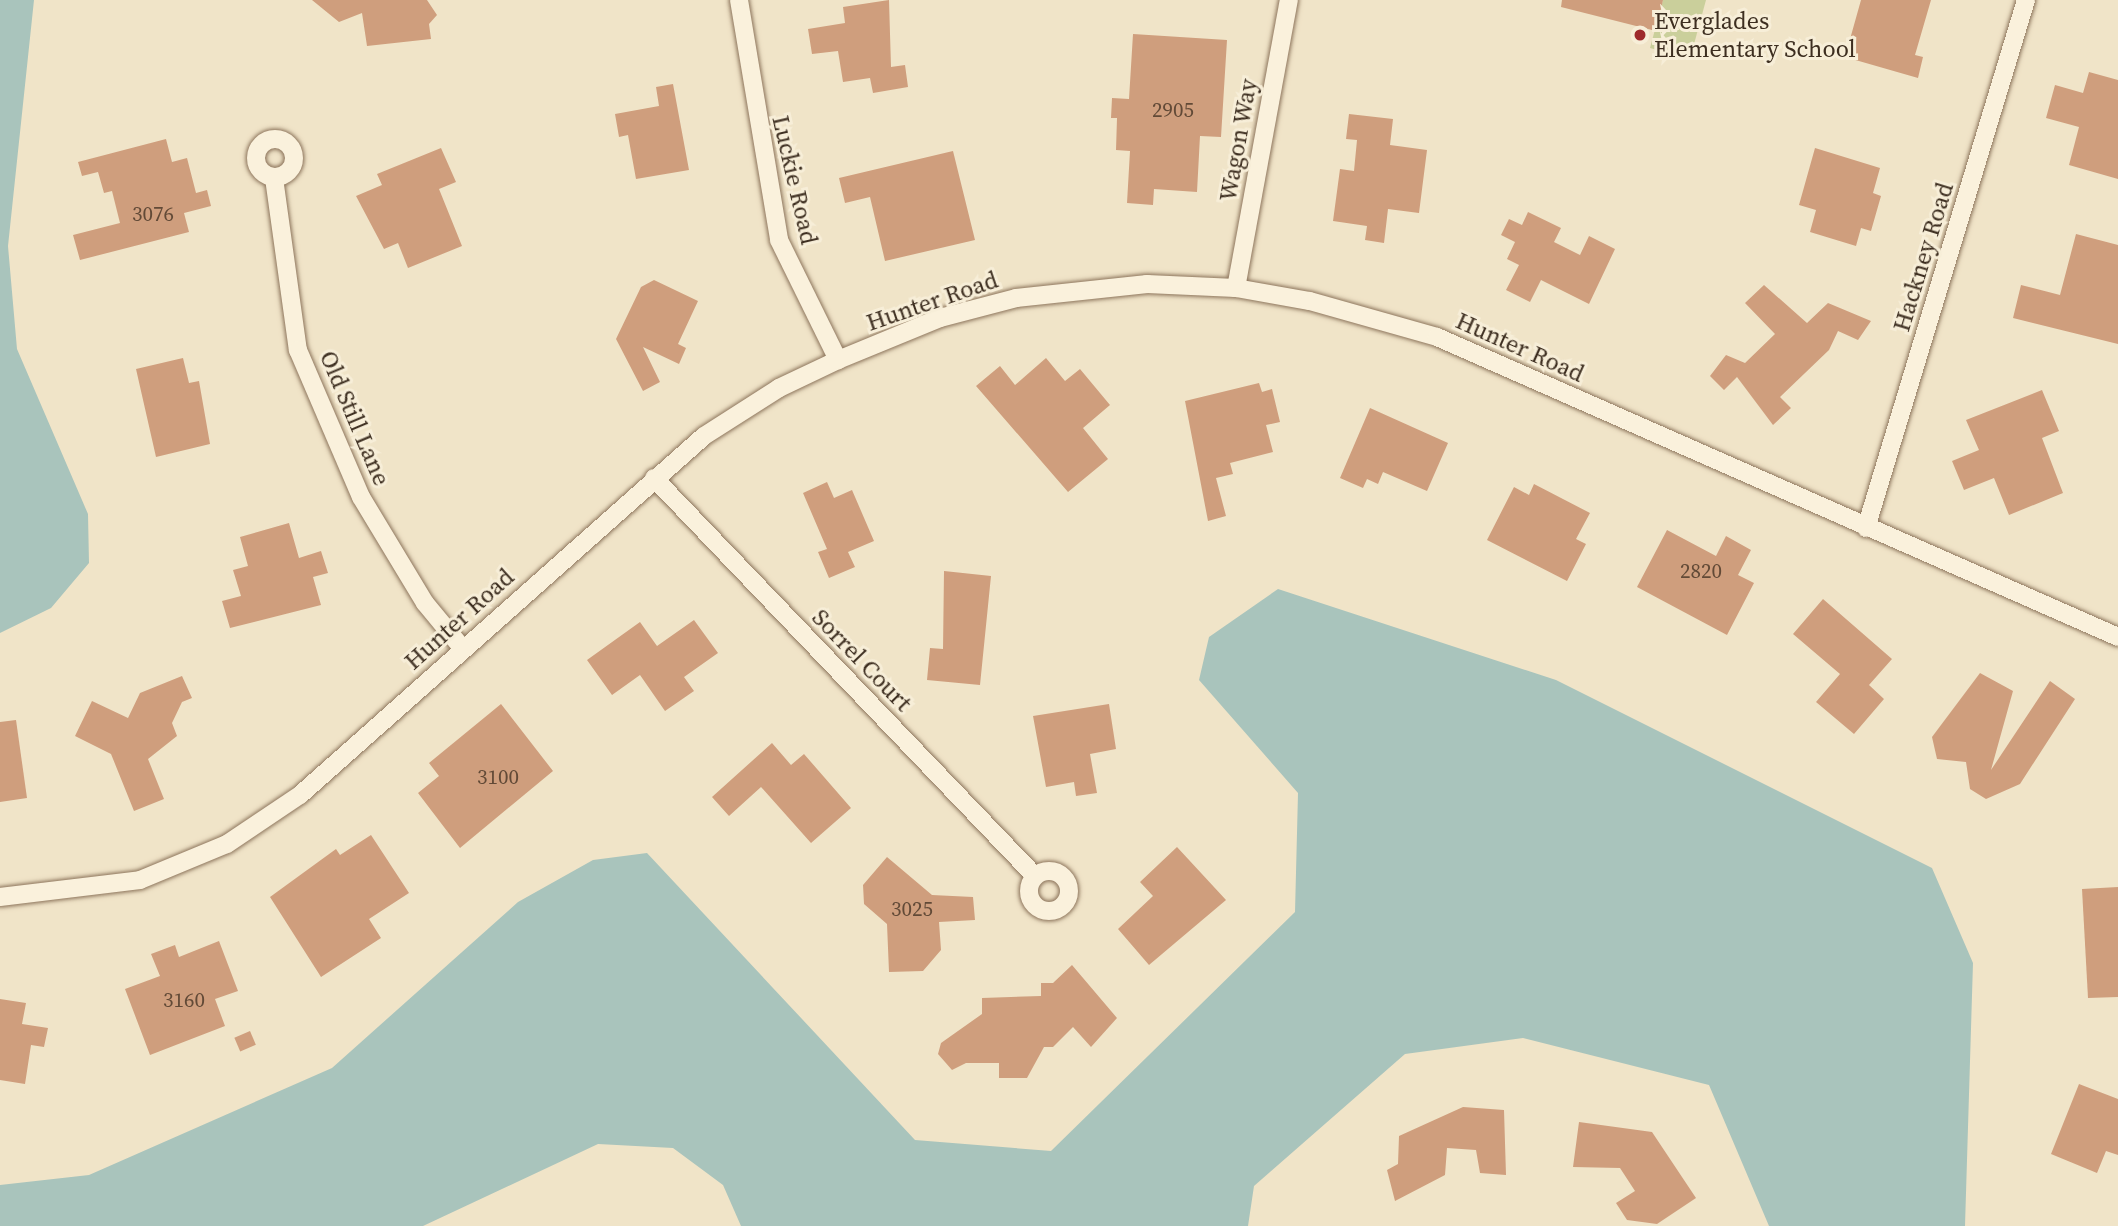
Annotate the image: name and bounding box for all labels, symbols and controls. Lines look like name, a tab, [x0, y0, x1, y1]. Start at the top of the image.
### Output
place label: Everglades Elementary School	[1654, 7, 1856, 63]
marker: Everglades Elementary School	[1632, 27, 1648, 43]
street label: Wagon Way	[1213, 76, 1263, 204]
house number: 2905	[1152, 97, 1194, 123]
street label: Luckie Road	[766, 113, 824, 247]
street label: Hackney Road	[1887, 179, 1959, 335]
house number: 3076	[132, 201, 174, 227]
street label: Hunter Road	[863, 265, 1001, 337]
street label: Hunter Road	[1452, 306, 1588, 388]
street label: Old Still Lane	[314, 346, 396, 490]
house number: 2820	[1680, 558, 1722, 584]
street label: Hunter Road	[398, 562, 520, 676]
street label: Sorrel Court	[806, 603, 918, 717]
house number: 3100	[477, 764, 519, 790]
house number: 3025	[891, 896, 933, 922]
house number: 3160	[163, 987, 205, 1013]

